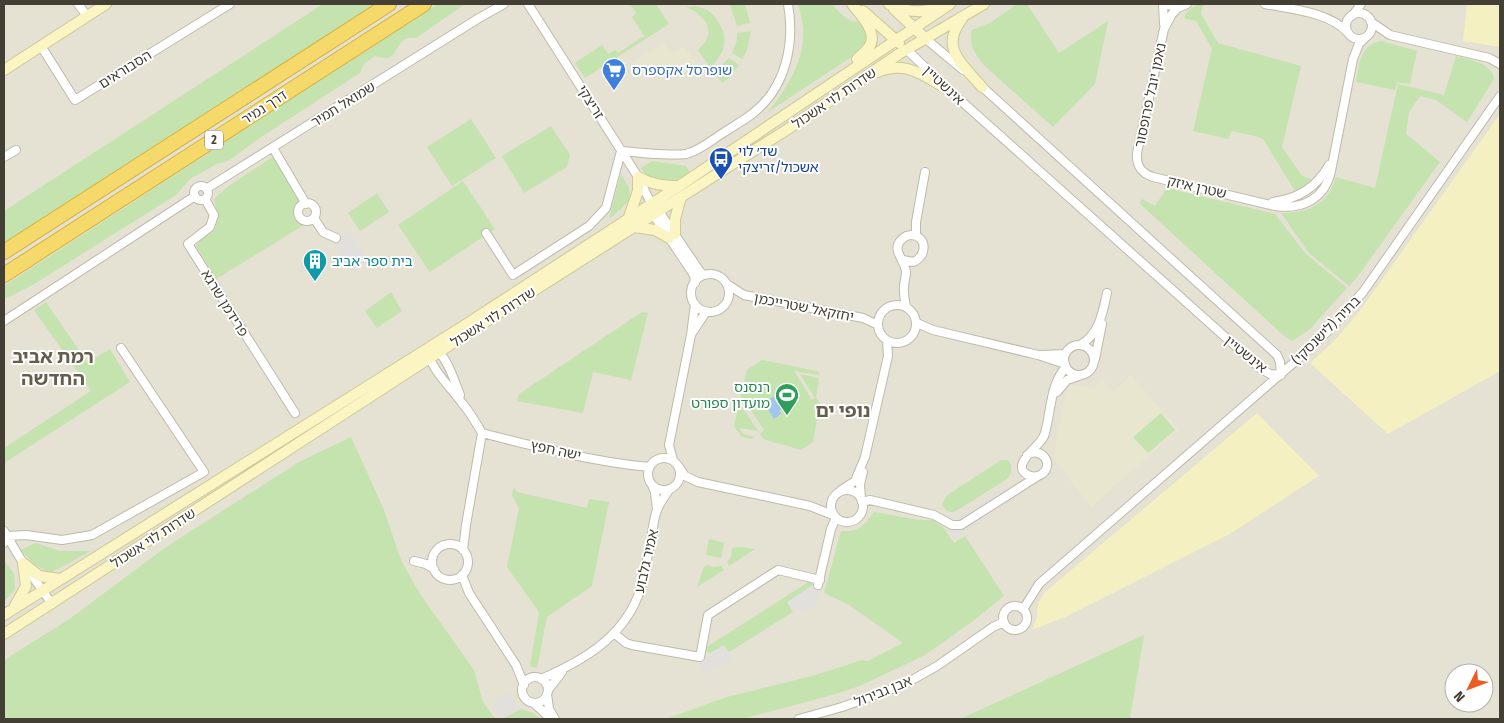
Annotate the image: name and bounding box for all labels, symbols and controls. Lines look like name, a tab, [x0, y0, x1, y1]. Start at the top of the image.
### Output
street label: נאמן יובל פרופסור	[1131, 41, 1170, 149]
street label: הסבוראים	[96, 47, 155, 92]
supermarket icon: שופרסל אקספרס	[601, 57, 627, 91]
place label: שופרסל אקספרס	[632, 62, 732, 79]
street label: אינשטיין	[920, 62, 968, 109]
street label: שדרות לוי אשכול	[789, 64, 880, 133]
street label: שמואל תמיר	[308, 78, 379, 131]
street label: זריצקי	[574, 82, 608, 123]
street label: דרך נמיר	[238, 86, 291, 128]
road number: 2	[205, 130, 223, 150]
place label: שד׳ לוי אשכול/זריצקי	[738, 143, 819, 176]
bus stop icon: שד׳ לוי אשכול/זריצקי	[708, 146, 734, 180]
street label: שטרן איזק	[1166, 172, 1228, 203]
building icon: בית ספר אביב	[302, 248, 328, 282]
place label: בית ספר אביב	[332, 253, 413, 270]
street label: פרידמן שרגא	[197, 267, 252, 340]
street label: שדרות לוי אשכול	[448, 284, 539, 351]
street label: יחזקאל שטרייכמן	[753, 289, 855, 325]
street label: בתיה (לישנסקי)	[1288, 292, 1364, 368]
street label: אינשטיין	[1221, 332, 1271, 377]
district label: רמת אביב החדשה	[12, 345, 94, 390]
place label: רנסנס מועדון ספורט	[691, 379, 770, 412]
sports icon: רנסנס מועדון ספורט	[774, 382, 800, 416]
district label: נופי ים	[816, 399, 871, 422]
street label: ישה חפץ	[529, 437, 583, 464]
street label: שדרות לוי אשכול	[108, 505, 199, 572]
street label: אמיר גלבוע	[631, 527, 662, 595]
north arrow	[1444, 663, 1494, 713]
street label: אבן גבירול	[852, 672, 915, 711]
text: N	[1451, 688, 1469, 705]

